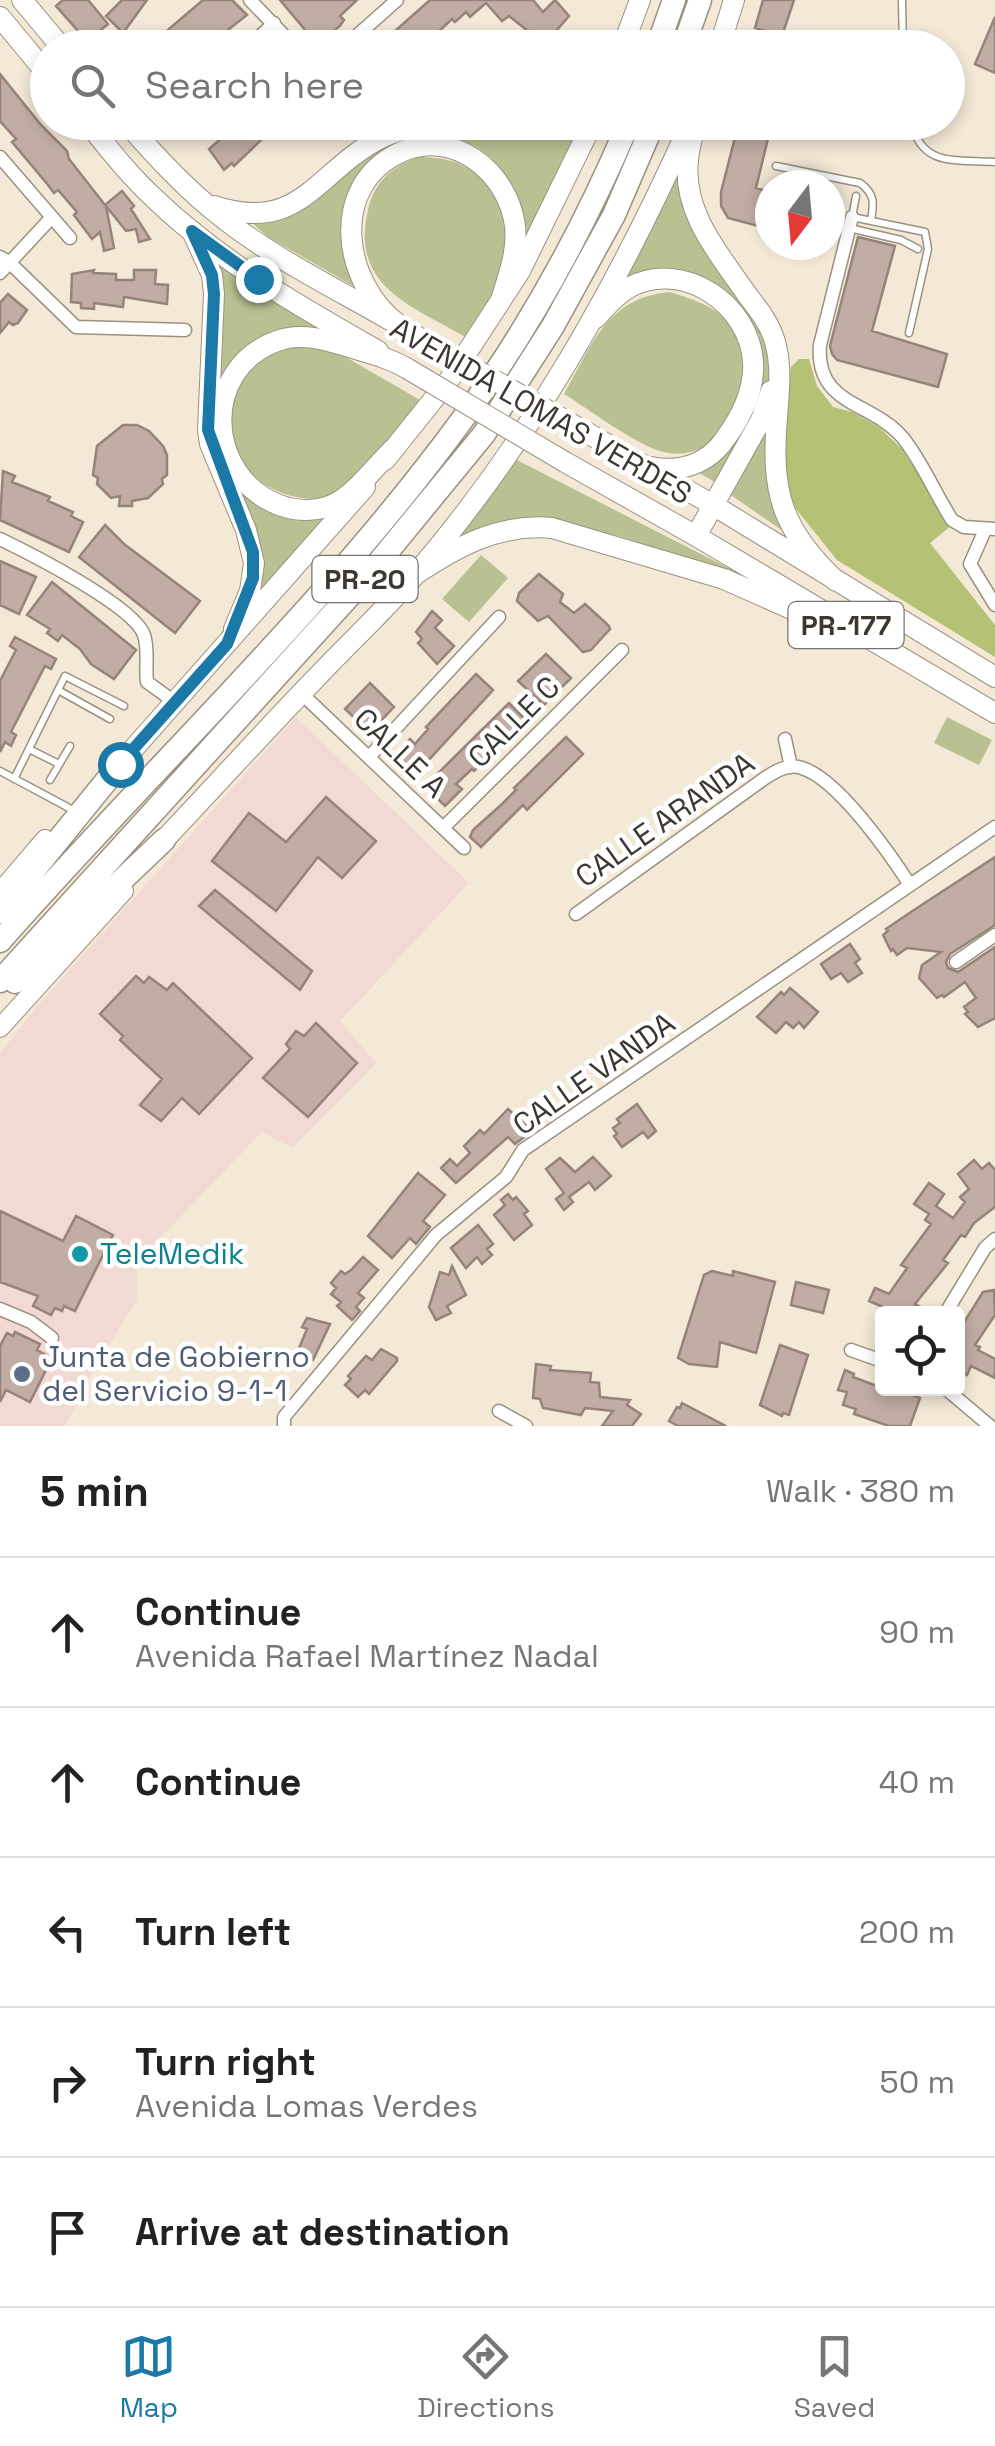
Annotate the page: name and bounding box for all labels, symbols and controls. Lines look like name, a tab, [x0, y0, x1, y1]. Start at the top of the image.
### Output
search box	[30, 30, 965, 140]
icon: search	[65, 58, 120, 113]
text: Search here	[145, 61, 364, 109]
north arrow	[755, 170, 845, 260]
route end	[236, 257, 282, 303]
street label: AVENIDA LOMAS VERDES	[384, 308, 699, 513]
road number: PR-20	[312, 556, 418, 602]
road number: PR-177	[788, 602, 904, 648]
street label: CALLE C	[459, 667, 568, 776]
street label: CALLE A	[346, 699, 455, 806]
route start	[98, 742, 144, 788]
street label: CALLE ARANDA	[567, 743, 762, 896]
street label: CALLE VANDA	[505, 1003, 682, 1144]
place label: TeleMedik	[100, 1234, 244, 1273]
marker: TeleMedik	[69, 1243, 91, 1265]
map controls	[875, 1306, 965, 1396]
button: locate	[875, 1306, 965, 1396]
place label: Junta de Gobierno del Servicio 9-1-1	[42, 1337, 310, 1410]
marker: Junta de Gobierno del Servicio 9-1-1	[11, 1363, 33, 1385]
text: 5 min	[40, 1465, 149, 1518]
text: Walk · 380 m	[766, 1471, 955, 1511]
text: Continue	[135, 1588, 301, 1636]
icon: ahead	[40, 1605, 95, 1660]
text: 90 m	[879, 1612, 955, 1652]
text: Avenida Rafael Martínez Nadal	[135, 1636, 599, 1676]
icon: ahead	[40, 1755, 95, 1810]
text: Continue	[135, 1758, 301, 1806]
text: 40 m	[879, 1762, 955, 1802]
icon: left	[40, 1905, 95, 1960]
text: Turn left	[135, 1908, 291, 1956]
text: 200 m	[859, 1912, 955, 1952]
text: Turn right	[135, 2038, 316, 2086]
icon: right	[40, 2055, 95, 2110]
text: 50 m	[880, 2062, 955, 2102]
text: Avenida Lomas Verdes	[135, 2086, 478, 2126]
icon: arrive	[40, 2205, 95, 2260]
text: Arrive at destination	[135, 2208, 510, 2256]
tab: Map	[120, 2329, 178, 2425]
tab: Directions	[417, 2329, 554, 2425]
tab: Saved	[794, 2329, 875, 2425]

